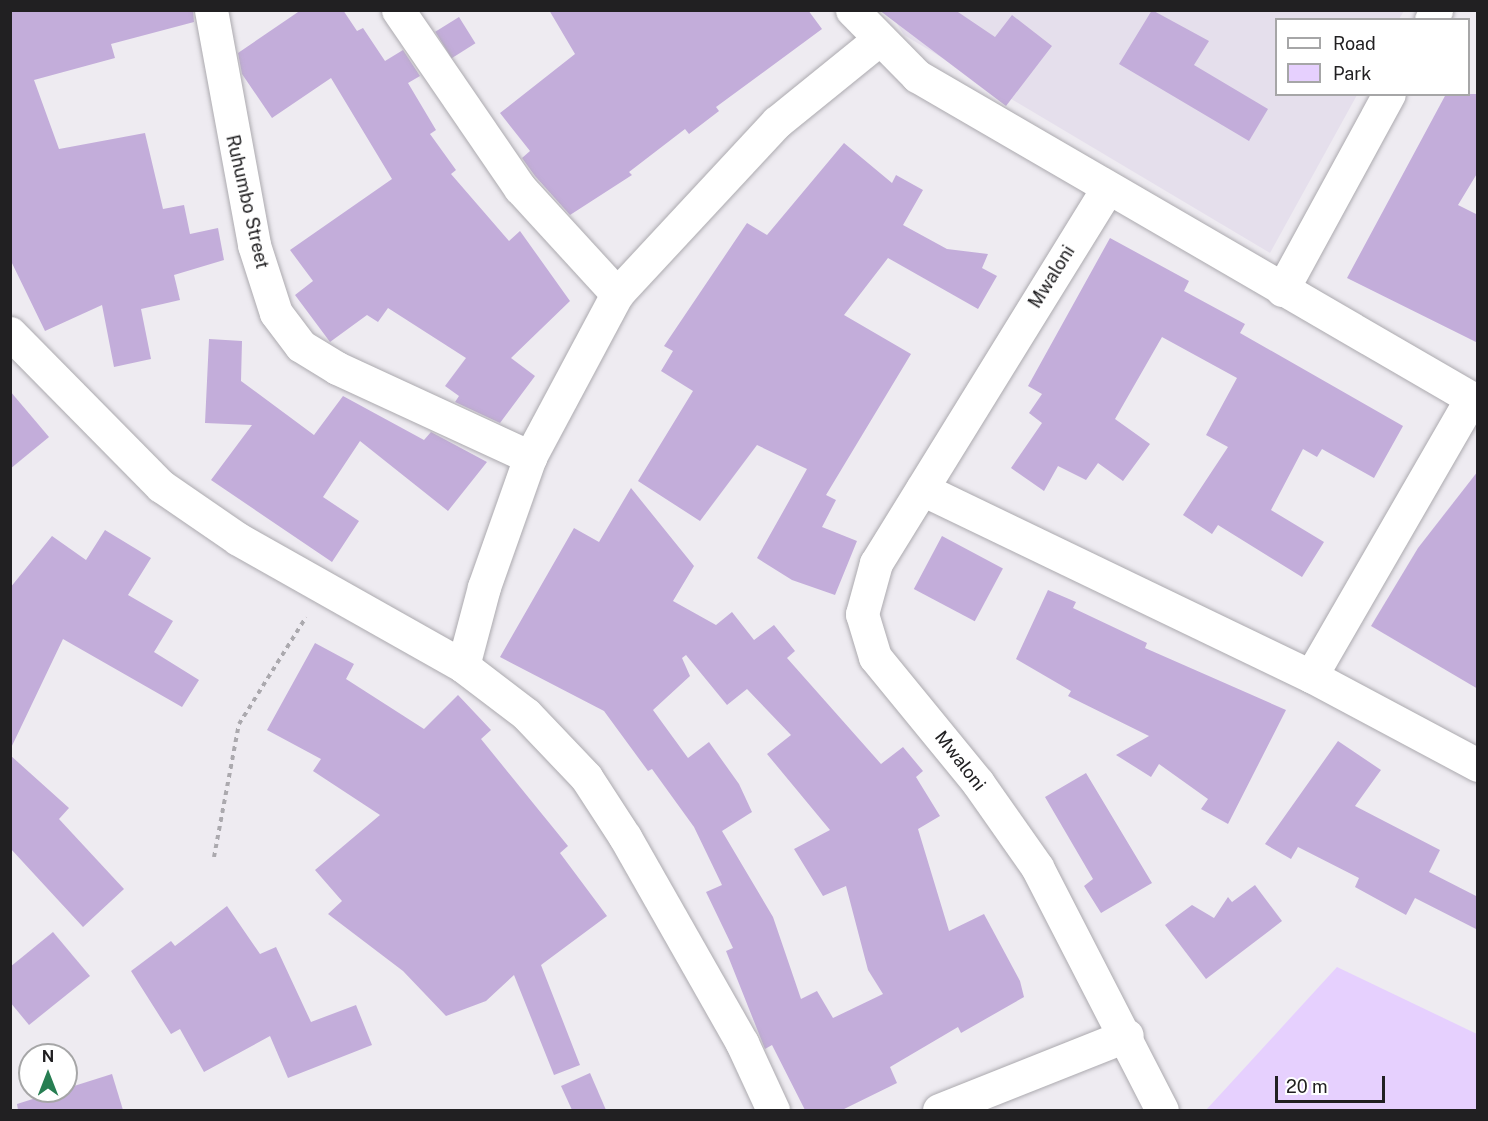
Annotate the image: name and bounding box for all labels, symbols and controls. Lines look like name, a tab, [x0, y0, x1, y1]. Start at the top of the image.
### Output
legend	[1275, 18, 1470, 96]
text: Road	[1333, 33, 1376, 54]
text: Park	[1333, 63, 1371, 84]
street label: Ruhumbo Street	[221, 133, 273, 271]
street label: Mwaloni	[1024, 242, 1080, 312]
street label: Mwaloni	[930, 727, 990, 795]
north arrow	[18, 1043, 78, 1103]
text: N	[42, 1047, 54, 1066]
scale bar	[1278, 1064, 1388, 1102]
text: 20 m	[1286, 1076, 1328, 1097]

